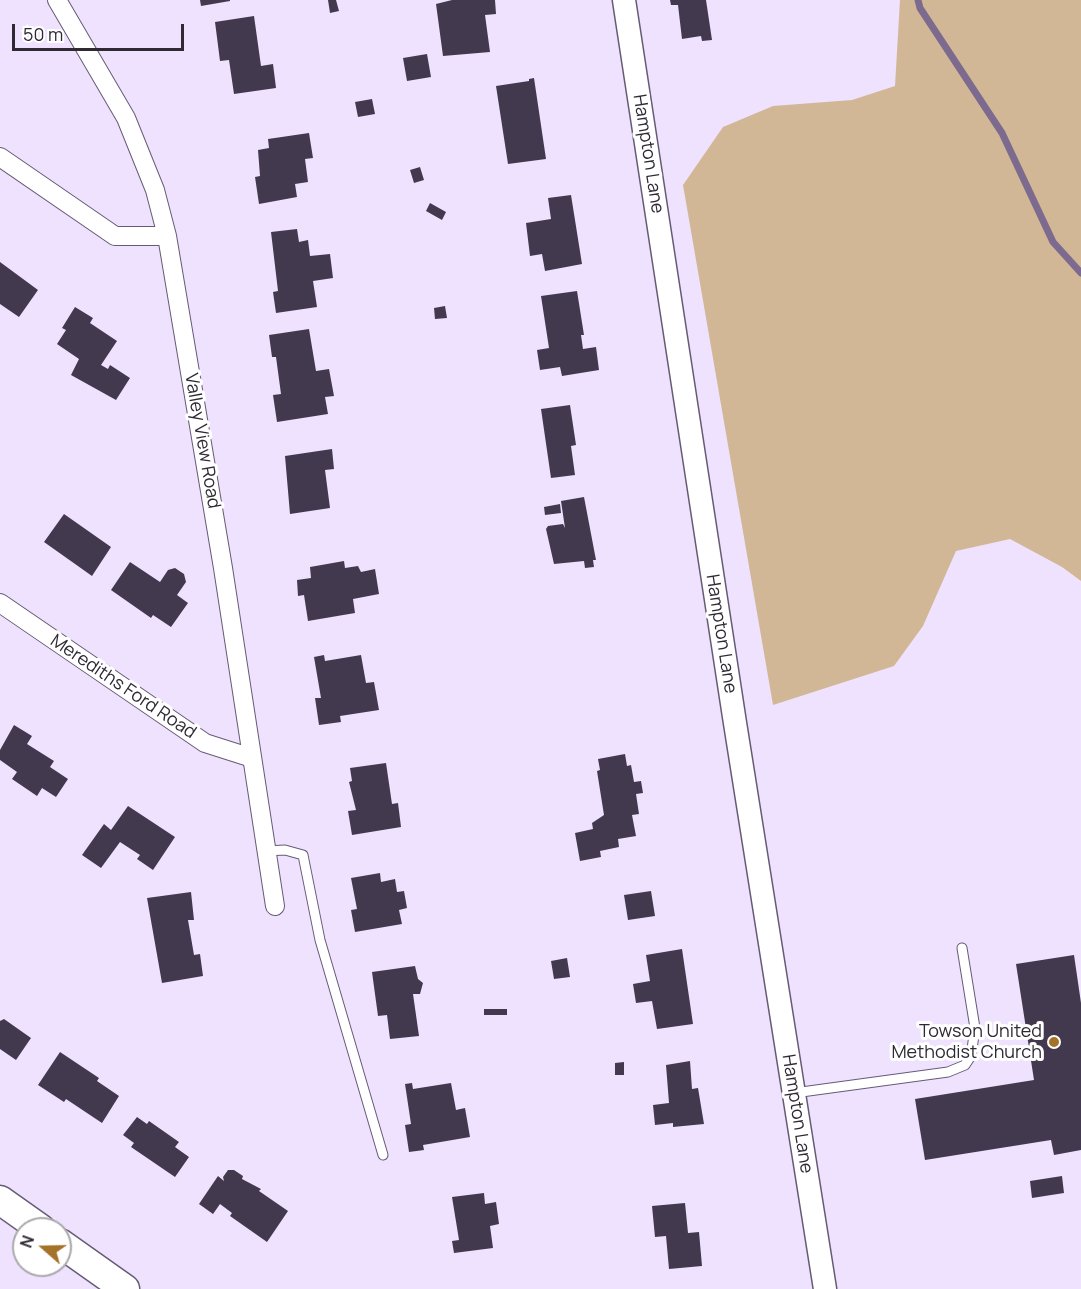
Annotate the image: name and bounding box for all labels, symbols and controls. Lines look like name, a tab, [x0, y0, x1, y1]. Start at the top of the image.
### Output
scale bar	[15, 12, 188, 50]
text: 50 m	[23, 22, 63, 46]
street label: Hampton Lane	[628, 93, 668, 215]
street label: Valley View Road	[179, 372, 225, 510]
street label: Hampton Lane	[701, 573, 741, 695]
street label: Merediths Ford Road	[46, 630, 200, 744]
place label: Towson United Methodist Church	[891, 1021, 1042, 1064]
marker: Towson United Methodist Church	[1047, 1035, 1061, 1049]
street label: Hampton Lane	[777, 1053, 817, 1175]
north arrow	[12, 1217, 72, 1277]
text: N	[15, 1232, 39, 1251]

